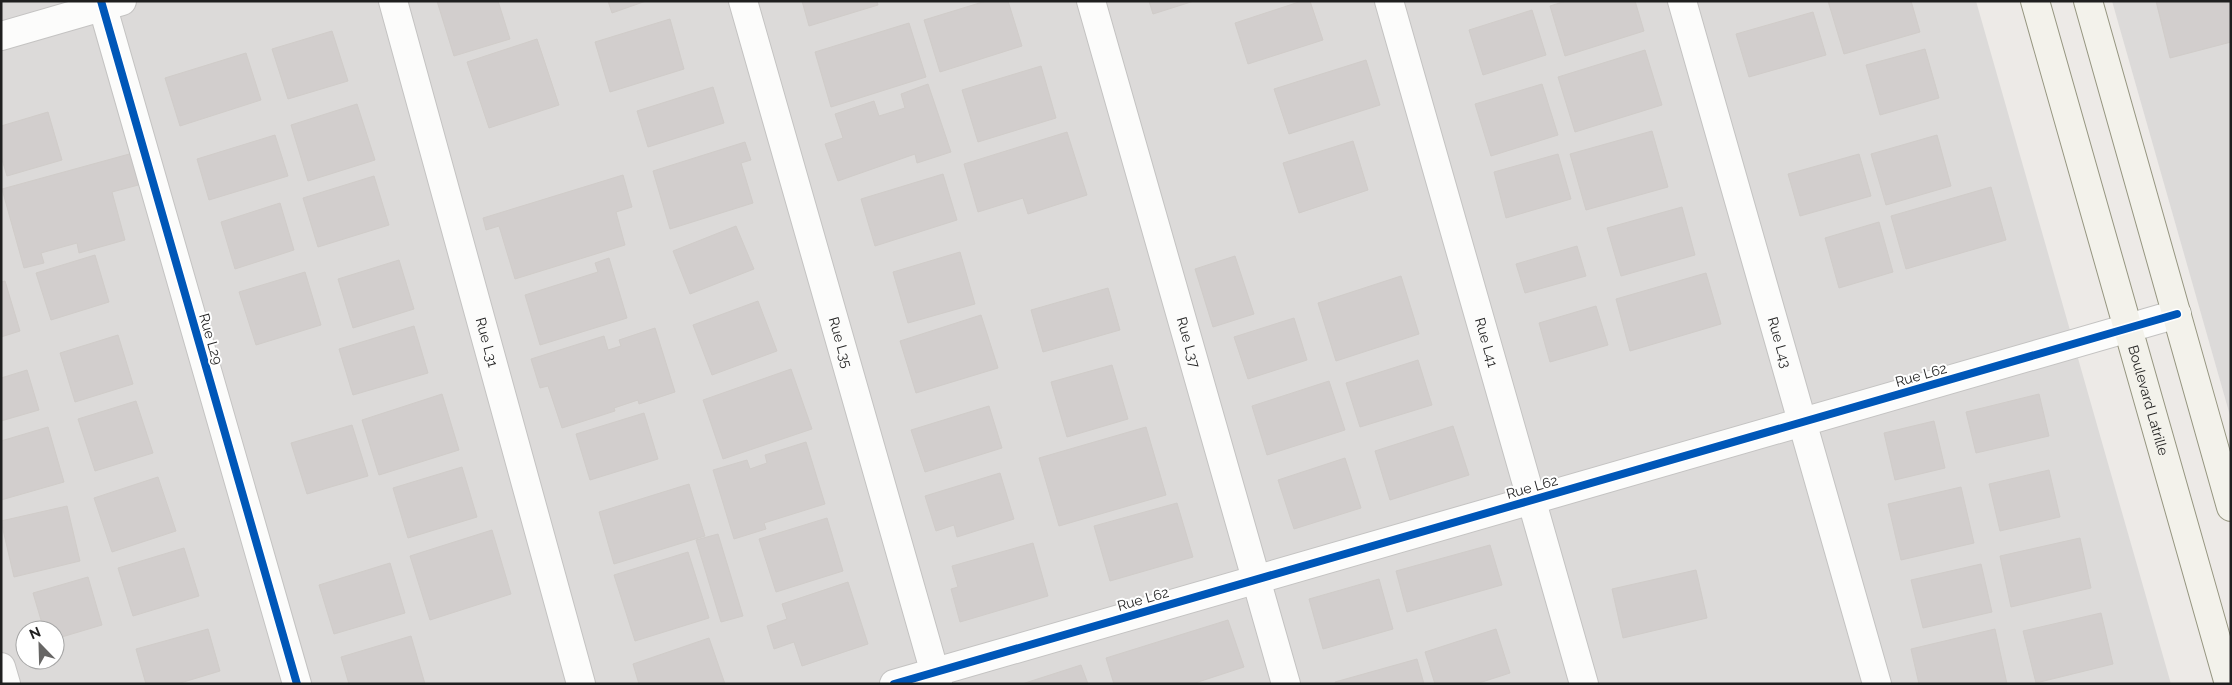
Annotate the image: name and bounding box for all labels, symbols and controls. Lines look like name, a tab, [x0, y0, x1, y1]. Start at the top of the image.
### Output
street label: Rue L29	[196, 311, 226, 367]
street label: Rue L35	[826, 315, 855, 370]
street label: Rue L37	[1174, 315, 1203, 370]
street label: Rue L43	[1765, 315, 1794, 370]
street label: Rue L31	[472, 316, 501, 369]
street label: Rue L41	[1472, 316, 1501, 369]
street label: Boulevard Latrille	[2125, 343, 2172, 457]
street label: Rue L62	[1893, 360, 1949, 390]
street label: Rue L62	[1504, 472, 1560, 502]
street label: Rue L62	[1115, 584, 1171, 614]
north arrow	[15, 620, 65, 670]
text: N	[27, 624, 43, 642]

